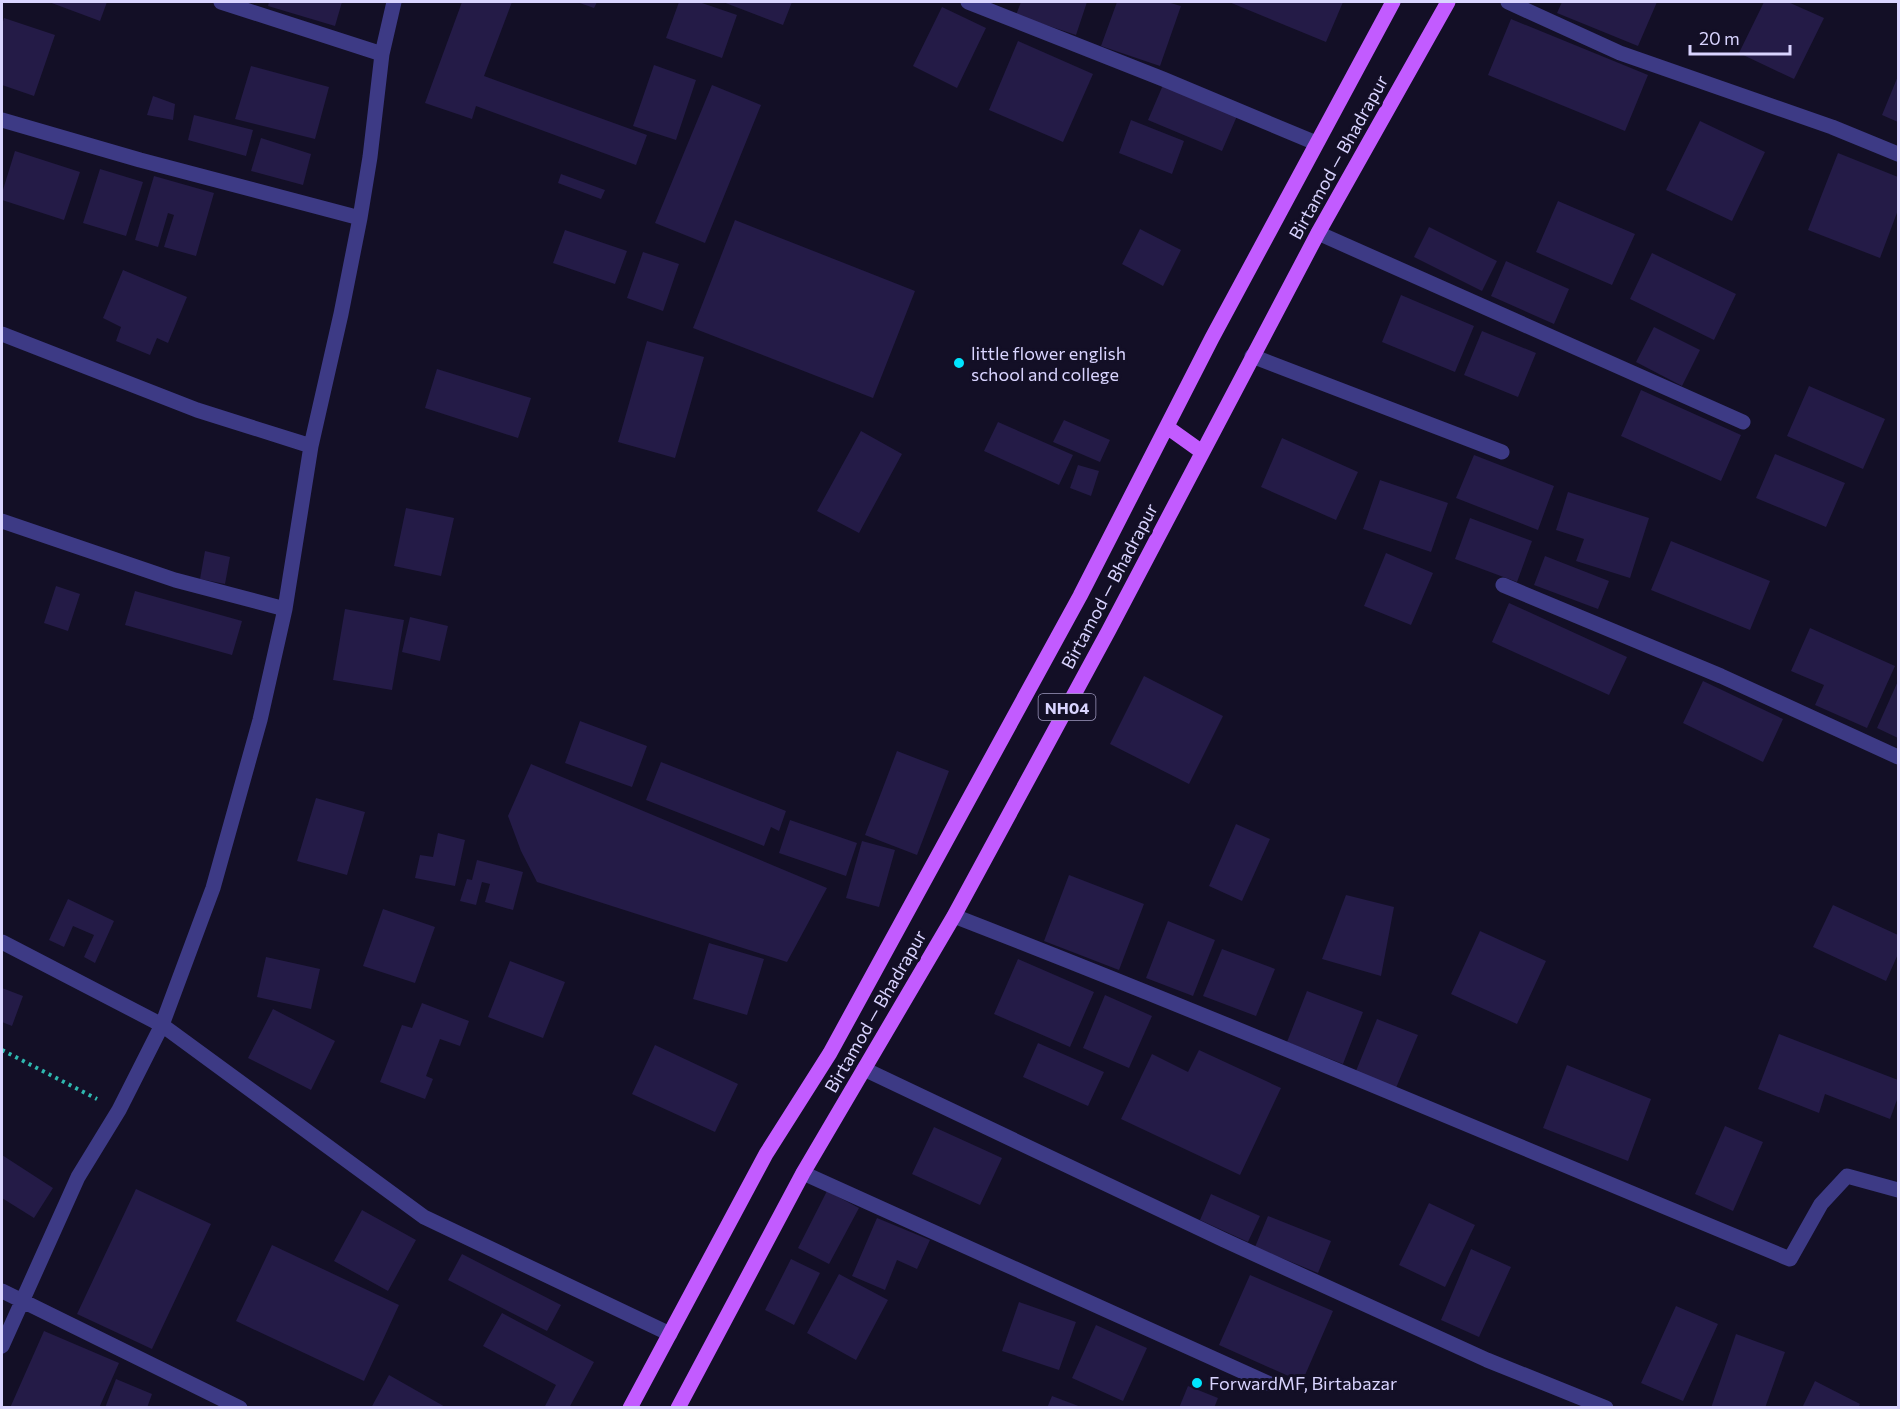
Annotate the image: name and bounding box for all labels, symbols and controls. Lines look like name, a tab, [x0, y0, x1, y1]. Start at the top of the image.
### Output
scale bar	[1690, 18, 1790, 56]
text: 20 m	[1699, 27, 1740, 49]
street label: Birtamod — Bhadrapur	[1284, 71, 1392, 243]
place label: little flower english school and college	[971, 342, 1126, 385]
marker: little flower english school and college	[952, 356, 966, 370]
street label: Birtamod — Bhadrapur	[1056, 500, 1162, 672]
road number: NH04	[1038, 694, 1096, 720]
street label: Birtamod — Bhadrapur	[819, 926, 931, 1096]
place label: ForwardMF, Birtabazar	[1209, 1372, 1397, 1394]
marker: ForwardMF, Birtabazar	[1190, 1376, 1204, 1390]

